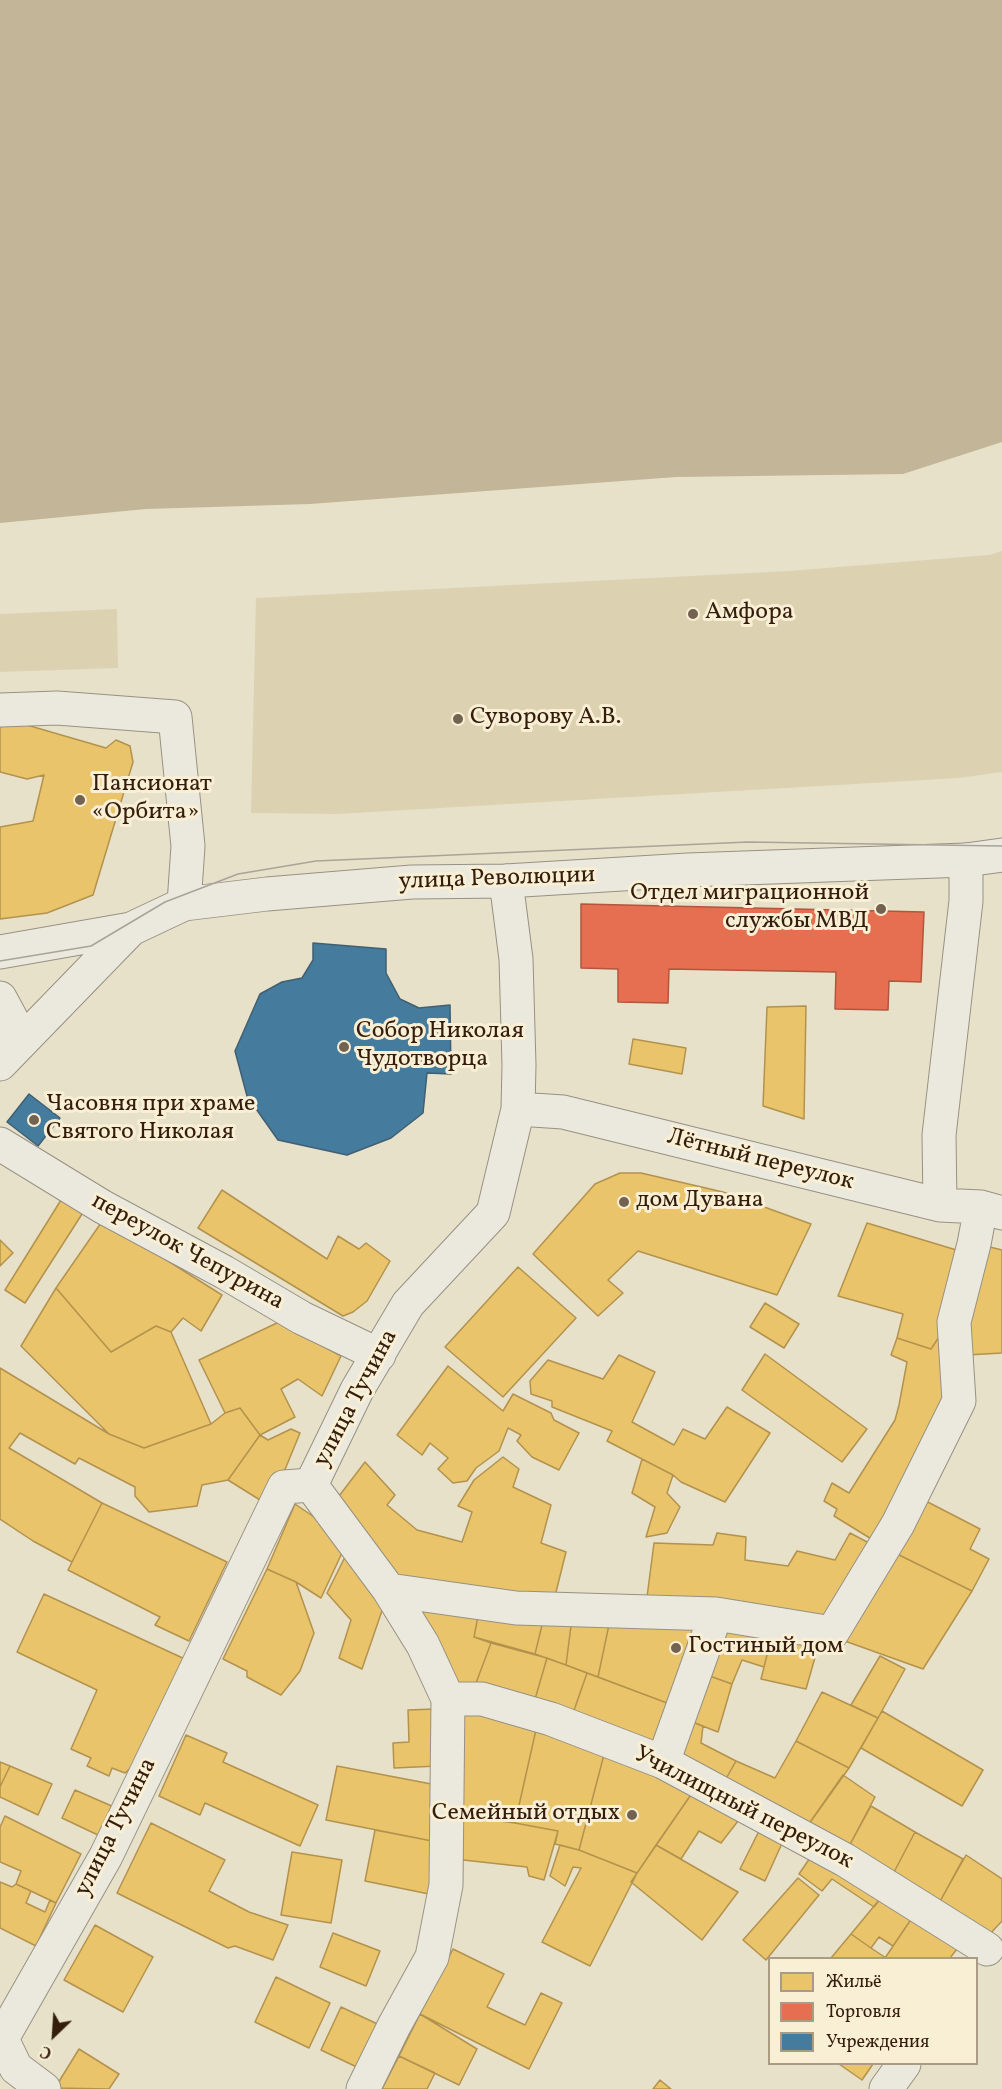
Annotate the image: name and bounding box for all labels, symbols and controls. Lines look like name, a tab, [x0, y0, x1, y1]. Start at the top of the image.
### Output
place label: Амфора	[705, 600, 794, 628]
marker: Амфора	[686, 607, 700, 621]
place label: Суворову А.В.	[470, 705, 621, 733]
marker: Суворову А.В.	[451, 712, 465, 726]
place label: Пансионат «Орбита»	[92, 772, 212, 828]
marker: Пансионат «Орбита»	[73, 793, 87, 807]
street label: улица Революции	[398, 862, 596, 898]
place label: Отдел миграционной службы МВД	[630, 881, 869, 937]
marker: Отдел миграционной службы МВД	[874, 902, 888, 916]
place label: Собор Николая Чудотворца	[356, 1019, 524, 1075]
marker: Собор Николая Чудотворца	[337, 1040, 351, 1054]
place label: Часовня при храме Святого Николая	[46, 1092, 255, 1148]
marker: Часовня при храме Святого Николая	[27, 1113, 41, 1127]
street label: Лётный переулок	[664, 1124, 856, 1198]
street label: переулок Чепурина	[86, 1188, 288, 1318]
place label: дом Дувана	[636, 1188, 764, 1216]
marker: дом Дувана	[617, 1195, 631, 1209]
street label: улица Тучина	[309, 1325, 405, 1473]
place label: Гостиный дом	[688, 1634, 843, 1662]
marker: Гостиный дом	[669, 1641, 683, 1655]
street label: Училищный переулок	[628, 1741, 858, 1877]
street label: улица Тучина	[70, 1754, 164, 1902]
place label: Семейный отдых	[432, 1801, 620, 1829]
marker: Семейный отдых	[625, 1808, 639, 1822]
legend	[768, 1957, 978, 2065]
text: Жильё	[826, 1970, 882, 1995]
text: Торговля	[826, 2000, 901, 2025]
north arrow	[24, 2005, 84, 2065]
text: Учреждения	[826, 2030, 929, 2055]
text: С	[37, 2039, 56, 2063]

